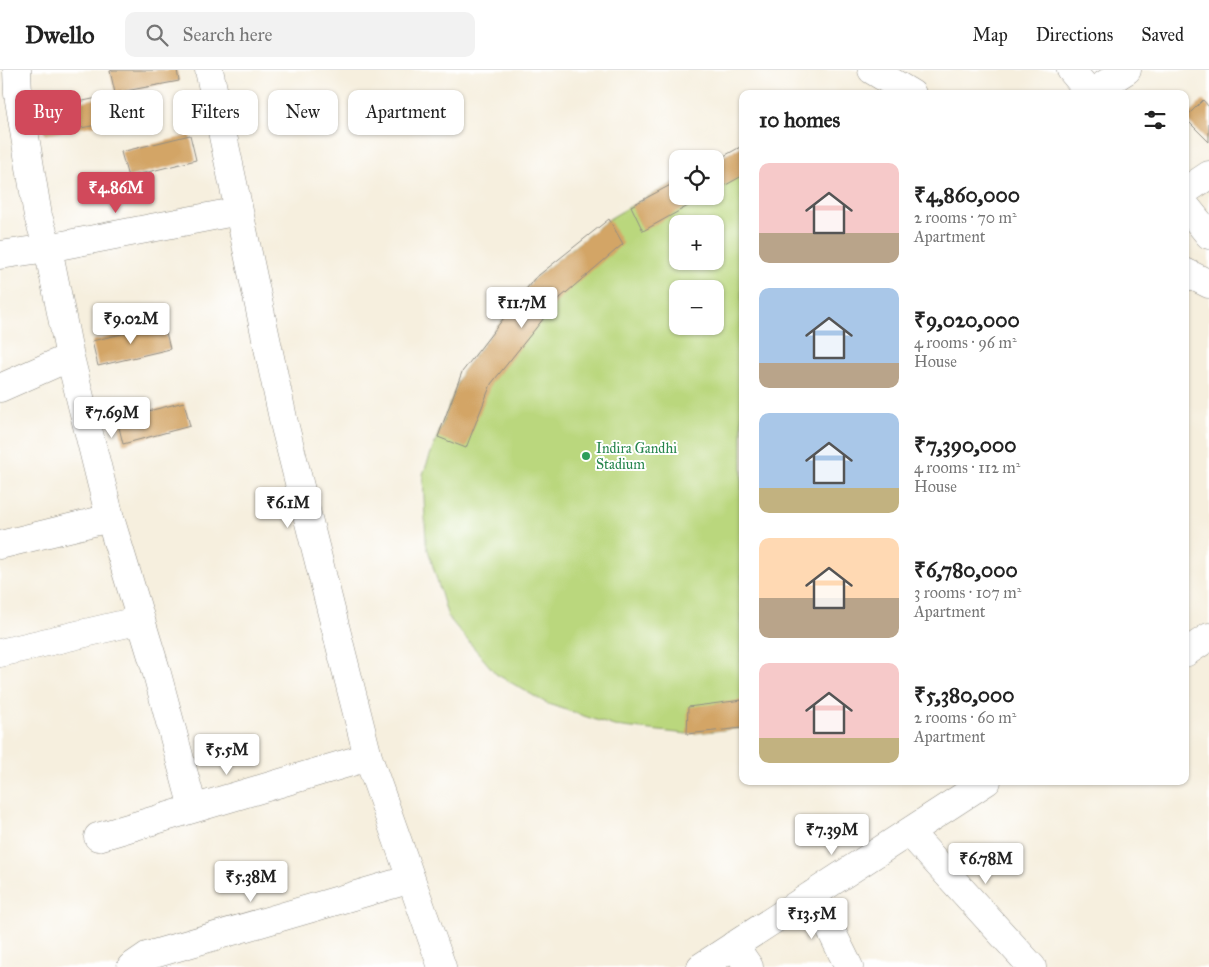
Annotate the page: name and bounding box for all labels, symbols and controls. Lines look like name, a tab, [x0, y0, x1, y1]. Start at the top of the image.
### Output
search box	[125, 12, 475, 57]
text: Dwello	[25, 20, 95, 50]
icon: search	[143, 21, 171, 49]
text: Search here	[183, 23, 273, 46]
text: Map	[972, 24, 1008, 46]
text: Directions	[1036, 24, 1113, 46]
text: Saved	[1141, 24, 1184, 46]
chip: Buy	[15, 90, 81, 135]
chip: Rent	[91, 90, 163, 135]
chip: Filters	[173, 90, 258, 135]
chip: New	[268, 90, 338, 135]
chip: Apartment	[348, 90, 464, 135]
icon: filters	[1141, 106, 1169, 134]
text: 10 homes	[759, 107, 840, 133]
map controls	[669, 150, 724, 335]
button: locate	[669, 150, 724, 205]
pin: ₹4.86M	[75, 172, 157, 214]
text: ₹4.86M	[89, 178, 143, 197]
text: ₹4,860,000	[914, 182, 1020, 208]
icon: home	[799, 183, 859, 243]
text: 2 rooms · 70 m²	[914, 208, 1017, 227]
button: +	[669, 215, 724, 270]
text: Apartment	[914, 227, 986, 246]
button: −	[669, 280, 724, 335]
pin: ₹11.7M	[481, 286, 563, 329]
text: ₹11.7M	[497, 293, 547, 312]
pin: ₹9.02M	[90, 302, 172, 345]
text: ₹9,020,000	[914, 307, 1020, 333]
icon: home	[799, 308, 859, 368]
text: ₹9.02M	[104, 309, 158, 328]
text: 4 rooms · 96 m²	[914, 333, 1017, 352]
text: House	[914, 352, 957, 371]
pin: ₹7.69M	[71, 396, 153, 439]
text: ₹7.69M	[85, 403, 139, 422]
text: ₹7,390,000	[914, 432, 1016, 458]
icon: home	[799, 433, 859, 493]
place label: Indira Gandhi Stadium	[596, 440, 677, 473]
marker: Indira Gandhi Stadium	[580, 450, 592, 462]
text: 4 rooms · 112 m²	[914, 458, 1020, 477]
text: House	[914, 477, 957, 496]
pin: ₹6.1M	[253, 486, 323, 529]
text: ₹6.1M	[266, 493, 310, 512]
text: ₹6,780,000	[914, 557, 1018, 583]
icon: home	[799, 558, 859, 618]
text: 3 rooms · 107 m²	[914, 583, 1021, 602]
text: Apartment	[914, 602, 986, 621]
text: ₹5,380,000	[914, 682, 1015, 708]
icon: home	[799, 683, 859, 743]
text: 2 rooms · 60 m²	[914, 708, 1016, 727]
text: Apartment	[914, 727, 986, 746]
pin: ₹5.5M	[192, 734, 262, 776]
text: ₹5.5M	[205, 740, 249, 759]
pin: ₹7.39M	[791, 814, 873, 856]
text: ₹7.39M	[806, 820, 858, 839]
pin: ₹6.78M	[945, 842, 1027, 885]
text: ₹6.78M	[959, 849, 1013, 868]
pin: ₹5.38M	[210, 860, 292, 903]
text: ₹5.38M	[226, 867, 276, 886]
pin: ₹13.5M	[771, 898, 853, 940]
text: ₹13.5M	[788, 904, 836, 923]

